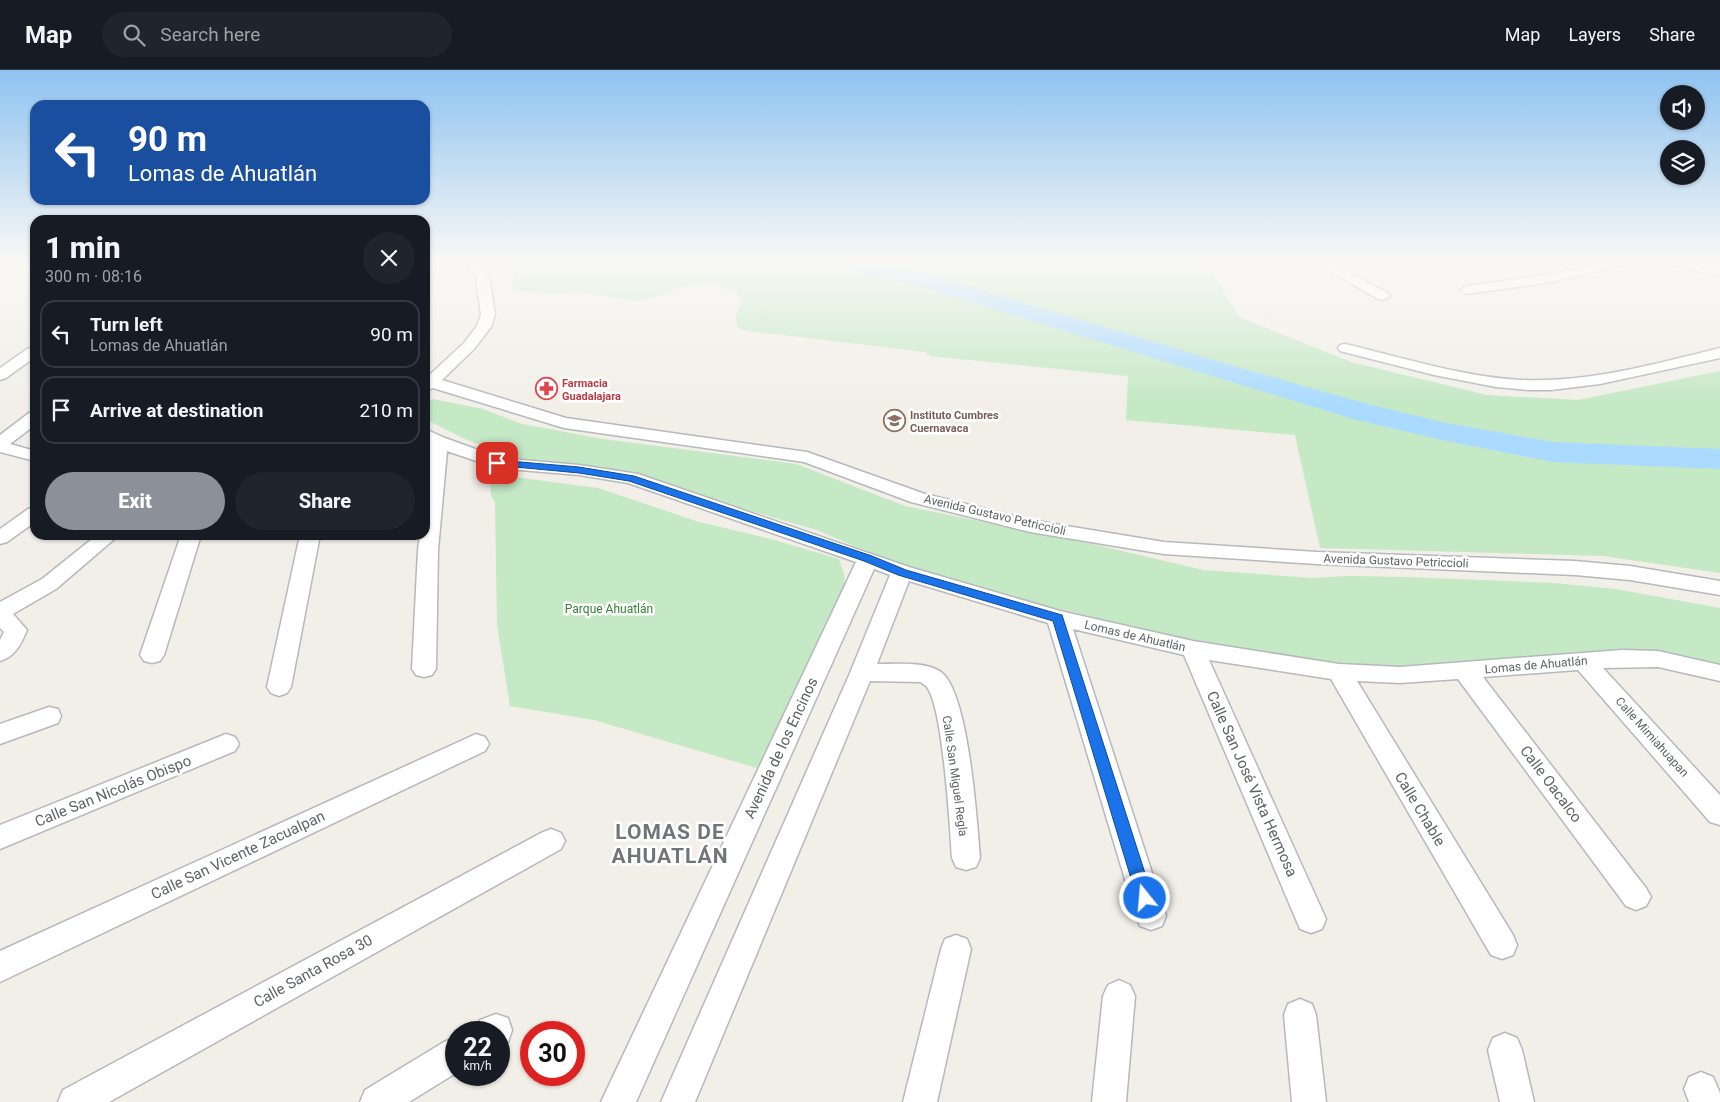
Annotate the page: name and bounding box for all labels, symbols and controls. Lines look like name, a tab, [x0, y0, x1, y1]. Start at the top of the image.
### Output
search box	[102, 12, 452, 57]
text: Map	[25, 21, 72, 49]
icon: search	[120, 21, 148, 49]
text: Search here	[160, 23, 260, 46]
text: Map	[1505, 24, 1540, 45]
text: Layers	[1568, 24, 1621, 45]
text: Share	[1649, 24, 1695, 45]
map controls	[1660, 85, 1705, 185]
button: sound	[1660, 85, 1705, 130]
text: 90 m	[128, 119, 207, 160]
icon: left	[45, 120, 110, 185]
button: layers	[1660, 140, 1705, 185]
text: Lomas de Ahuatlán	[128, 161, 317, 186]
text: 1 min	[45, 230, 121, 265]
button: close	[363, 232, 415, 284]
text: 300 m · 08:16	[45, 267, 142, 286]
text: Turn left	[90, 313, 163, 336]
icon: left	[47, 320, 75, 348]
text: 90 m	[370, 323, 413, 346]
text: Lomas de Ahuatlán	[90, 336, 228, 355]
pharmacy icon: Farmacia Guadalajara	[534, 377, 558, 401]
place label: Farmacia Guadalajara	[562, 377, 621, 403]
icon: arrive	[47, 396, 75, 424]
text: Arrive at destination	[90, 399, 263, 422]
text: 210 m	[360, 399, 413, 422]
school or university icon: Instituto Cumbres Cuernavaca	[882, 409, 906, 433]
place label: Instituto Cumbres Cuernavaca	[910, 409, 999, 435]
pin	[476, 442, 518, 484]
icon: arrive	[483, 449, 511, 477]
button: Exit	[45, 472, 225, 530]
button: Share	[235, 472, 415, 530]
street label: Avenida Gustavo Petriccioli	[923, 492, 1067, 538]
street label: Avenida Gustavo Petriccioli	[1323, 551, 1469, 571]
park label: Parque Ahuatlán	[565, 602, 653, 616]
street label: Lomas de Ahuatlán	[1083, 618, 1187, 654]
street label: Lomas de Ahuatlán	[1484, 654, 1588, 676]
street label: Avenida de los Encinos	[740, 675, 822, 821]
street label: Calle San José Vista Hermosa	[1203, 688, 1301, 880]
street label: Calle Mimiahuapan	[1612, 694, 1692, 780]
street label: Calle San Miguel Regla	[940, 715, 970, 837]
street label: Calle Oacalco	[1516, 742, 1586, 826]
street label: Calle San Nicolás Obispo	[32, 751, 194, 831]
street label: Calle Chable	[1391, 769, 1449, 849]
street label: Calle San Vicente Zacualpan	[148, 807, 328, 903]
district label: LOMAS DE AHUATLÁN	[612, 820, 728, 868]
position arrow	[1118, 871, 1170, 923]
street label: Calle Santa Rosa 30	[250, 931, 376, 1011]
speed limit sign: 30	[520, 1021, 585, 1086]
text: 22	[463, 1033, 492, 1062]
text: km/h	[463, 1059, 492, 1073]

